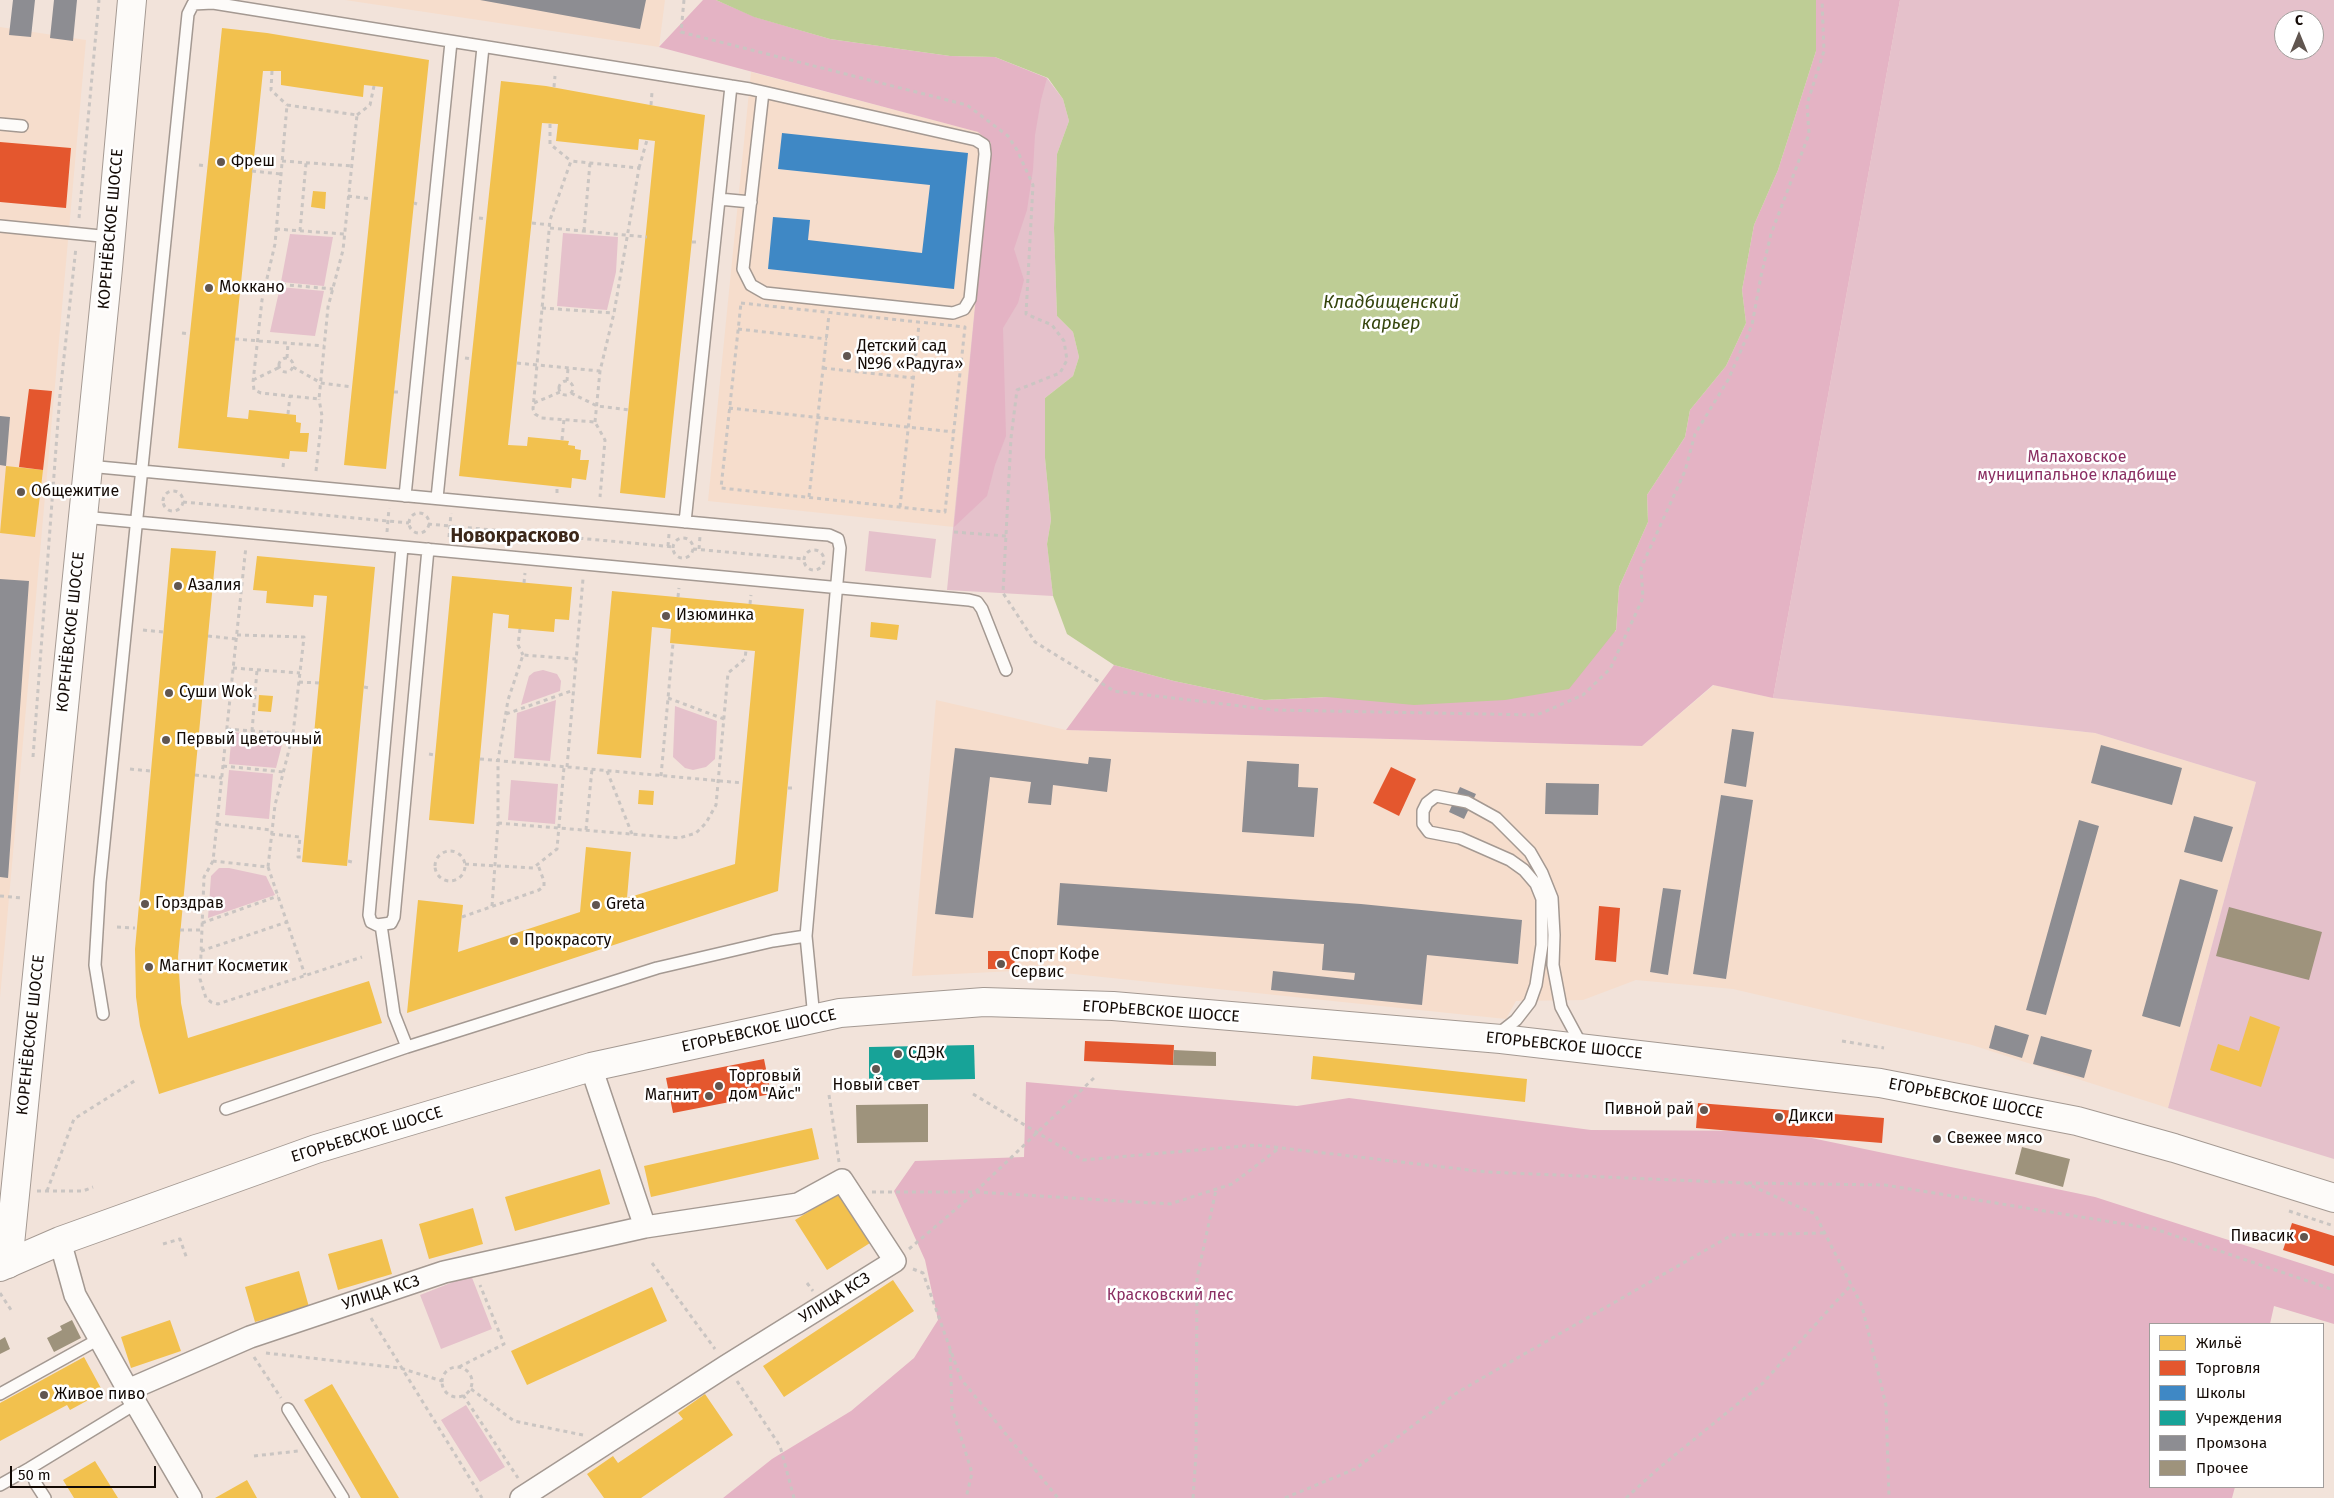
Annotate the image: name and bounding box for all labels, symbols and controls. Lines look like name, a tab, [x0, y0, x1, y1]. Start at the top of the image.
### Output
north arrow	[2274, 10, 2324, 60]
text: С	[2295, 12, 2303, 29]
street label: КОРЕНЁВСКОЕ ШОССЕ	[94, 148, 128, 310]
place label: Фреш	[231, 152, 275, 172]
marker: Фреш	[215, 156, 227, 168]
place label: Моккано	[219, 278, 285, 298]
marker: Моккано	[203, 282, 215, 294]
water label: Кладбищенский карьер	[1323, 292, 1459, 334]
place label: Детский сад №96 «Радуга»	[857, 337, 963, 375]
marker: Детский сад №96 «Радуга»	[841, 350, 853, 362]
park label: Малаховское муниципальное кладбище	[1977, 448, 2177, 486]
place label: Общежитие	[31, 482, 119, 502]
marker: Общежитие	[15, 486, 27, 498]
district label: Новокрасково	[450, 526, 580, 548]
street label: КОРЕНЁВСКОЕ ШОССЕ	[53, 551, 89, 713]
place label: Азалия	[188, 576, 241, 596]
marker: Азалия	[172, 580, 184, 592]
place label: Изюминка	[676, 606, 754, 626]
marker: Изюминка	[660, 610, 672, 622]
place label: Суши Wok	[179, 683, 252, 703]
marker: Суши Wok	[163, 687, 175, 699]
place label: Первый цветочный	[176, 730, 322, 750]
marker: Первый цветочный	[160, 734, 172, 746]
place label: Горздрав	[155, 894, 224, 914]
place label: Greta	[606, 895, 645, 915]
marker: Горздрав	[139, 898, 151, 910]
marker: Greta	[590, 899, 602, 911]
place label: Прокрасоту	[524, 931, 611, 951]
marker: Прокрасоту	[508, 935, 520, 947]
place label: Спорт Кофе Сервис	[1011, 945, 1099, 983]
street label: КОРЕНЁВСКОЕ ШОССЕ	[13, 954, 49, 1116]
place label: Магнит Косметик	[159, 957, 288, 977]
marker: Спорт Кофе Сервис	[995, 958, 1007, 970]
marker: Магнит Косметик	[143, 961, 155, 973]
street label: ЕГОРЬЕВСКОЕ ШОССЕ	[1082, 997, 1240, 1027]
street label: ЕГОРЬЕВСКОЕ ШОССЕ	[680, 1005, 838, 1057]
street label: ЕГОРЬЕВСКОЕ ШОССЕ	[1485, 1028, 1643, 1064]
place label: СДЭК	[908, 1044, 945, 1064]
marker: СДЭК	[892, 1048, 904, 1060]
marker: Новый свет	[870, 1063, 882, 1075]
place label: Торговый дом "Айс"	[729, 1067, 801, 1105]
street label: ЕГОРЬЕВСКОЕ ШОССЕ	[1887, 1075, 2045, 1123]
place label: Новый свет	[833, 1076, 919, 1096]
marker: Торговый дом "Айс"	[713, 1080, 725, 1092]
place label: Магнит	[645, 1086, 699, 1106]
marker: Магнит	[703, 1090, 715, 1102]
place label: Пивной рай	[1604, 1100, 1694, 1120]
street label: ЕГОРЬЕВСКОЕ ШОССЕ	[289, 1103, 445, 1167]
marker: Пивной рай	[1698, 1104, 1710, 1116]
place label: Дикси	[1789, 1107, 1834, 1127]
marker: Дикси	[1773, 1111, 1785, 1123]
place label: Свежее мясо	[1947, 1129, 2043, 1149]
marker: Свежее мясо	[1931, 1133, 1943, 1145]
place label: Пивасик	[2230, 1227, 2294, 1247]
marker: Пивасик	[2298, 1231, 2310, 1243]
street label: УЛИЦА КСЗ	[796, 1269, 874, 1327]
street label: УЛИЦА КСЗ	[340, 1271, 422, 1315]
park label: Красковский лес	[1107, 1286, 1233, 1306]
legend	[2149, 1323, 2324, 1488]
text: Жильё	[2196, 1334, 2242, 1352]
text: Торговля	[2196, 1359, 2261, 1377]
text: Школы	[2196, 1384, 2246, 1402]
place label: Живое пиво	[54, 1385, 145, 1405]
marker: Живое пиво	[38, 1389, 50, 1401]
text: Учреждения	[2196, 1409, 2282, 1427]
text: Промзона	[2196, 1434, 2267, 1452]
scale bar	[12, 1456, 159, 1488]
text: Прочее	[2196, 1459, 2248, 1477]
text: 50 m	[18, 1466, 51, 1484]

